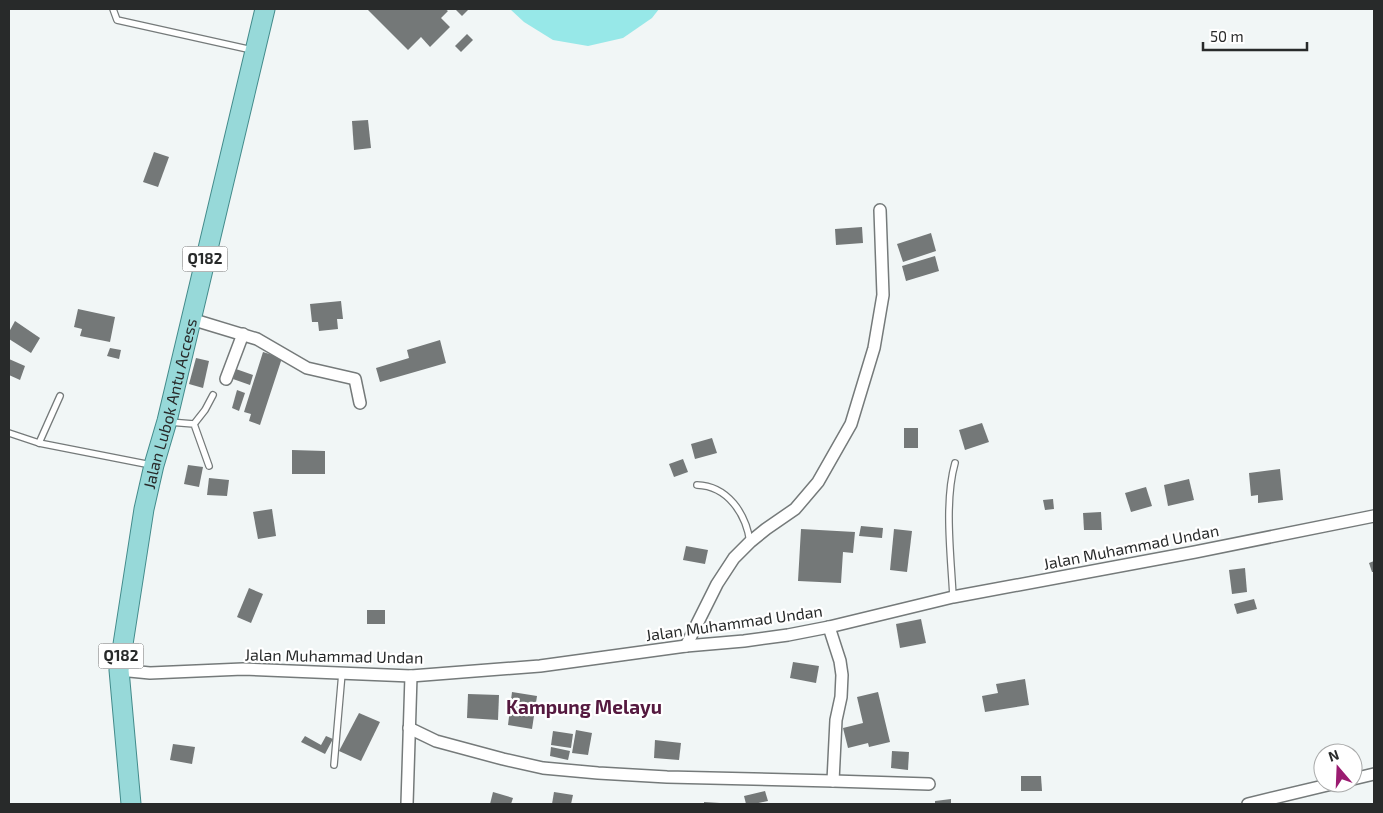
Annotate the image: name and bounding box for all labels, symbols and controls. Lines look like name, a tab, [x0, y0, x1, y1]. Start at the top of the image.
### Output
scale bar	[1203, 20, 1307, 52]
text: 50 m	[1210, 27, 1244, 45]
road number: Q182	[182, 246, 228, 272]
street label: Jalan Lubok Antu Access	[139, 316, 200, 491]
street label: Jalan Muhammad Undan	[1041, 520, 1220, 573]
street label: Jalan Muhammad Undan	[644, 601, 824, 644]
road number: Q182	[98, 644, 144, 668]
street label: Jalan Muhammad Undan	[245, 644, 423, 667]
district label: Kampung Melayu	[506, 695, 662, 719]
north arrow	[1313, 743, 1363, 793]
text: N	[1326, 746, 1341, 765]

